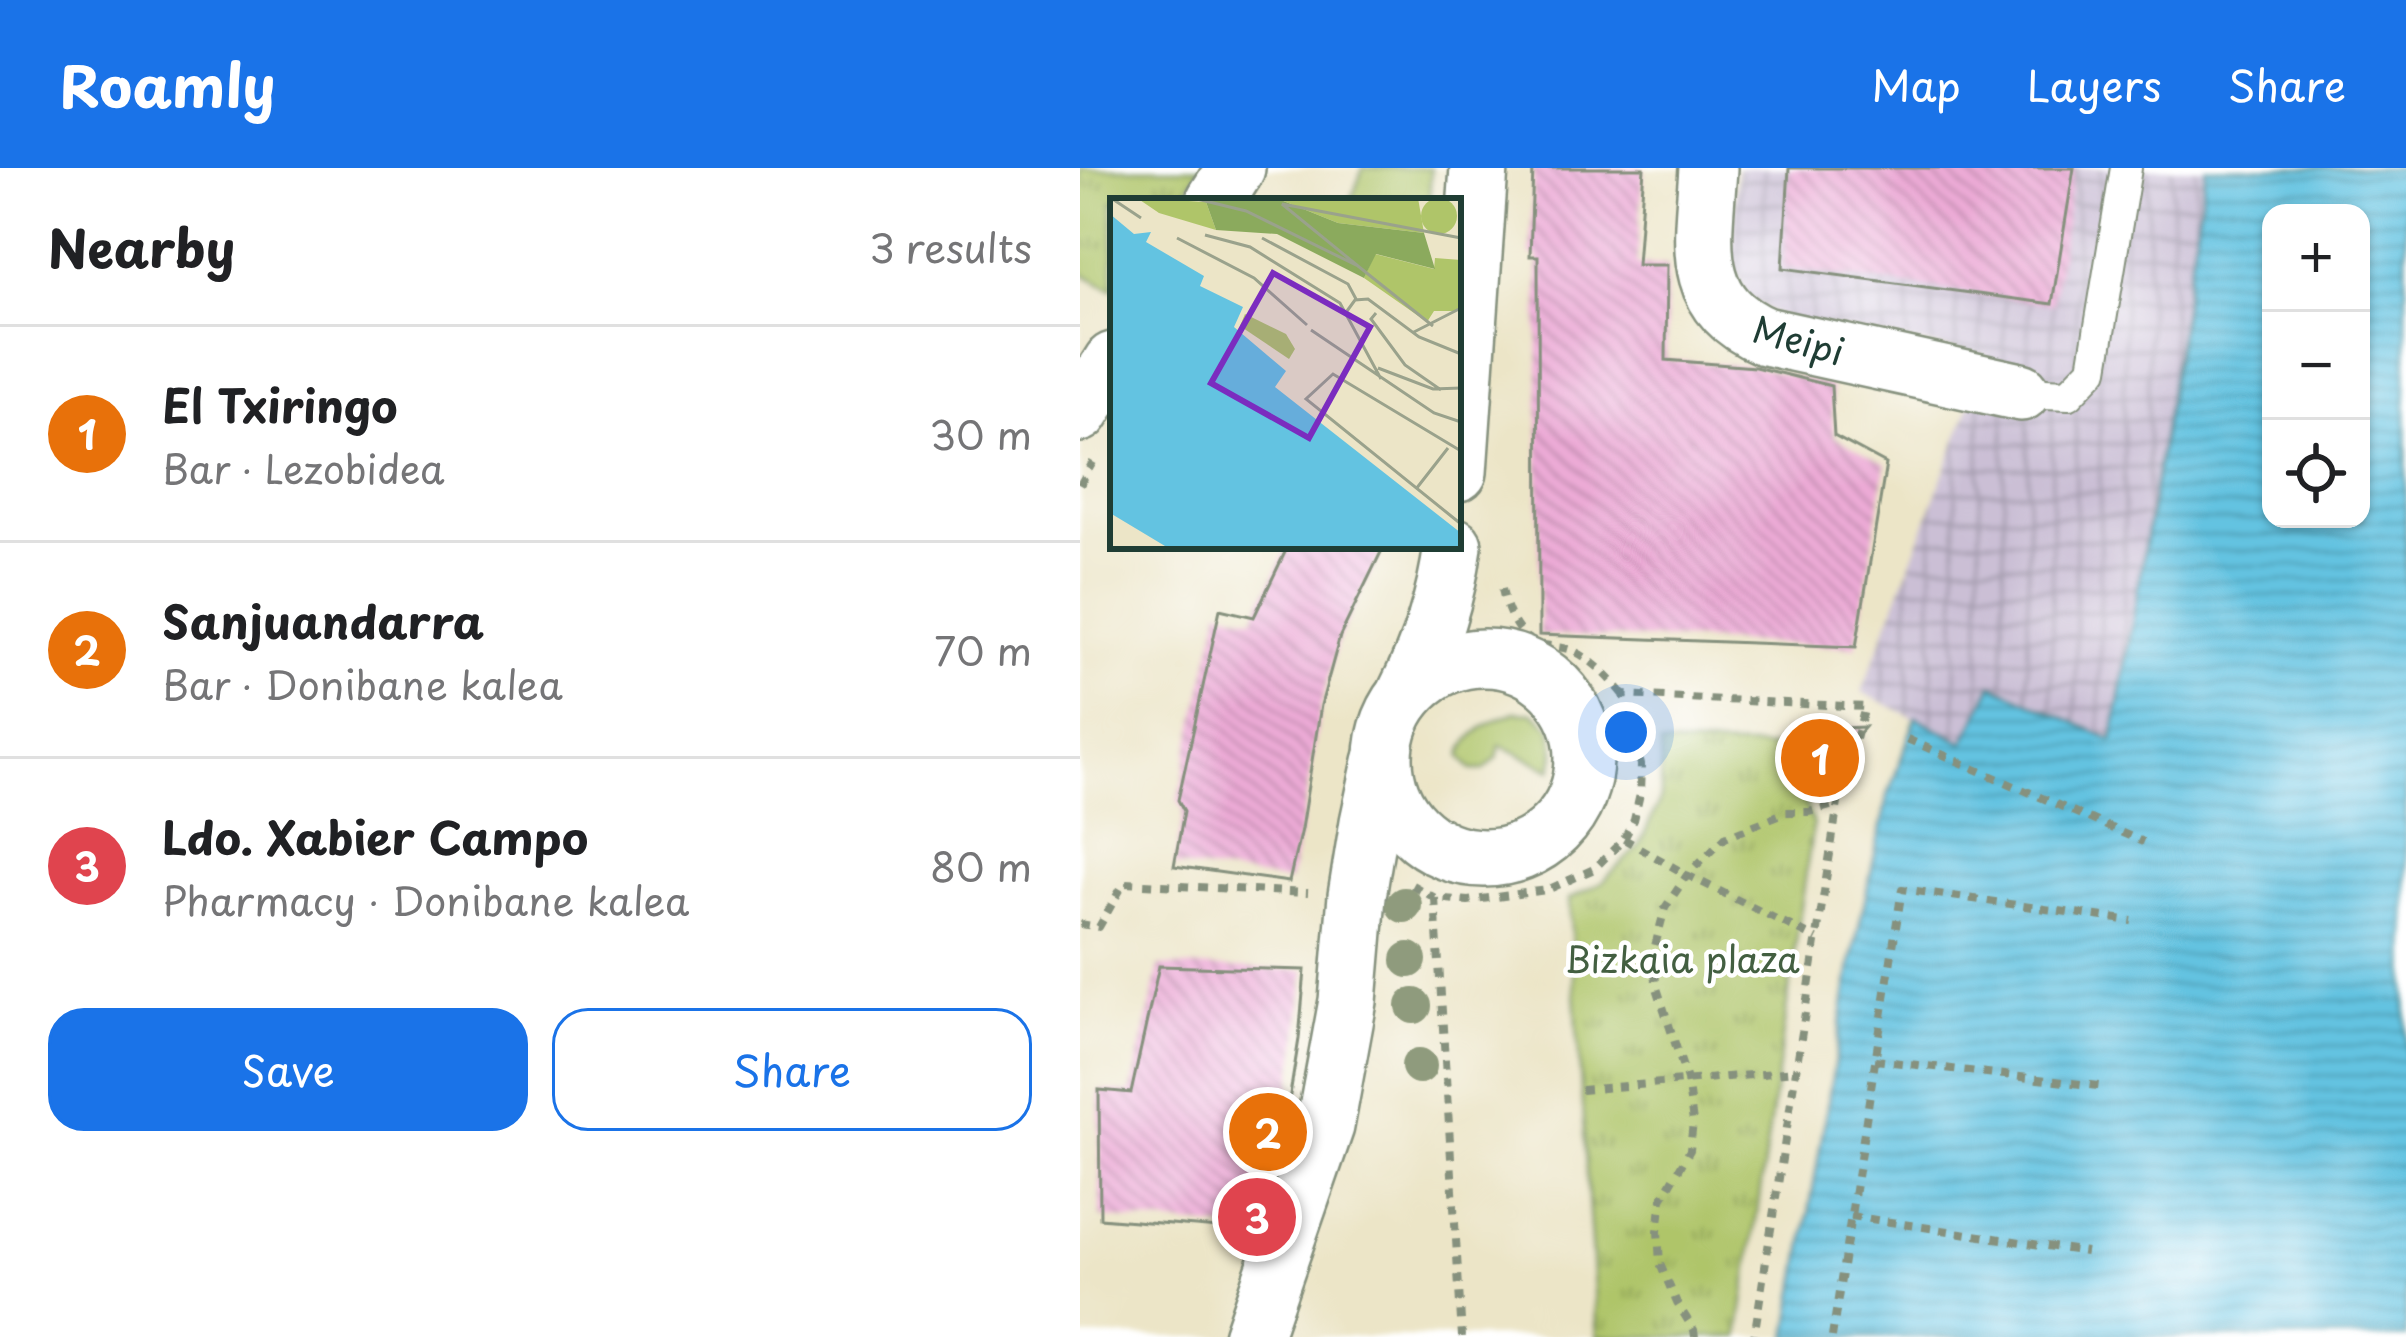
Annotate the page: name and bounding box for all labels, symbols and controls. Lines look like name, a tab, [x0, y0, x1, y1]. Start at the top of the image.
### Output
text: Roamly	[60, 41, 276, 127]
text: Map	[1871, 53, 1961, 116]
text: Layers	[2027, 53, 2162, 116]
text: Share	[2228, 53, 2346, 116]
inset map	[1110, 198, 1461, 549]
map controls	[2262, 204, 2370, 528]
button: +	[2262, 204, 2370, 312]
text: Nearby	[48, 208, 235, 285]
text: 3 results	[869, 217, 1032, 276]
street label: Meipi	[1747, 300, 1851, 378]
button: −	[2262, 312, 2370, 420]
text: El Txiringo	[162, 370, 398, 438]
text: 1	[78, 404, 96, 463]
text: 30 m	[929, 404, 1032, 463]
button: locate	[2262, 420, 2370, 528]
text: Bar · Lezobidea	[162, 438, 445, 497]
text: Sanjuandarra	[162, 586, 484, 654]
text: 2	[73, 620, 101, 679]
text: 70 m	[934, 620, 1032, 679]
text: Bar · Donibane kalea	[162, 654, 563, 713]
your location	[1596, 702, 1656, 762]
pin: 1	[1781, 713, 1859, 803]
text: Ldo. Xabier Campo	[162, 802, 588, 870]
text: 3	[74, 836, 100, 895]
text: 80 m	[930, 836, 1032, 895]
text: Pharmacy · Donibane kalea	[162, 870, 689, 929]
park label: Bizkaia plaza	[1564, 931, 1800, 985]
button: Save	[48, 1008, 528, 1131]
button: Share	[552, 1008, 1032, 1131]
pin: 2	[1229, 1087, 1307, 1177]
pin: 3	[1218, 1172, 1296, 1262]

